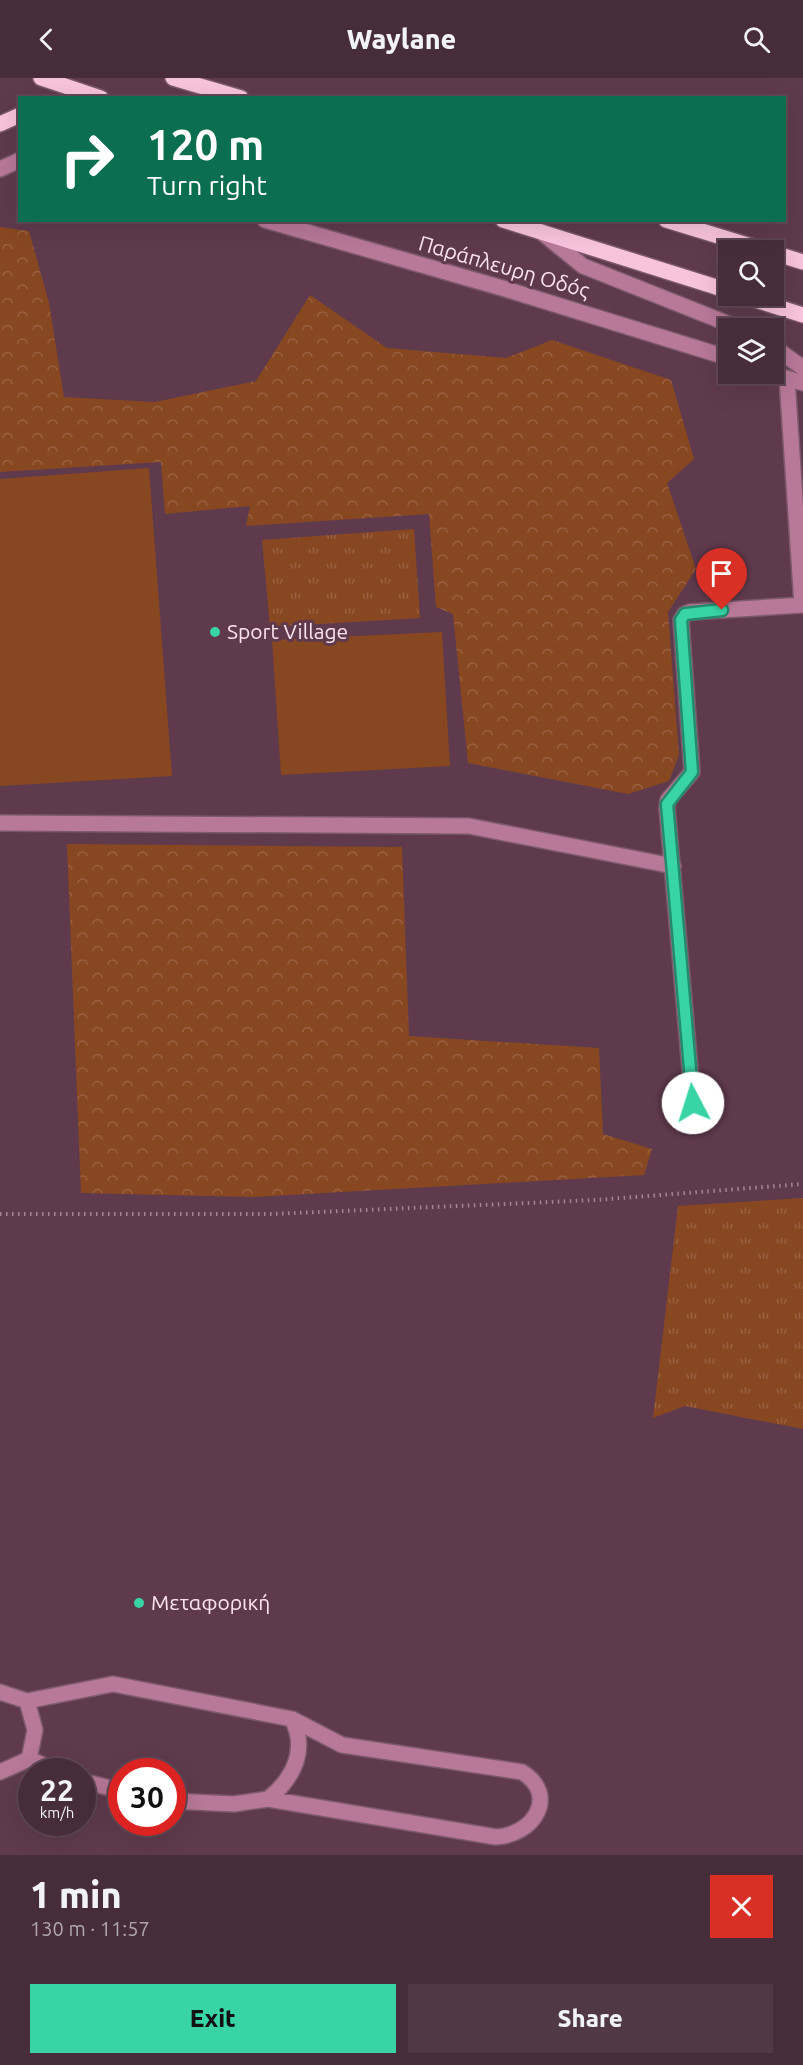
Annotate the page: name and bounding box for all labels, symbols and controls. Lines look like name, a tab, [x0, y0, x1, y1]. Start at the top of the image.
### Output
icon: back	[30, 23, 63, 56]
icon: search	[740, 23, 773, 56]
text: Waylane	[347, 24, 456, 54]
icon: right	[48, 120, 126, 198]
text: 120 m	[147, 121, 264, 168]
text: Turn right	[147, 170, 267, 200]
street label: Παράπλευρη Οδός	[416, 230, 593, 302]
map controls	[718, 240, 784, 384]
button: search	[718, 240, 784, 306]
button: layers	[718, 318, 784, 384]
pin	[696, 548, 747, 610]
icon: arrive	[705, 557, 738, 590]
place label: Sport Village	[227, 619, 348, 643]
marker: Sport Village	[208, 625, 222, 639]
position arrow	[661, 1071, 725, 1135]
place label: Μεταφορική	[151, 1590, 270, 1614]
marker: Μεταφορική	[132, 1596, 146, 1610]
speed limit sign: 30	[108, 1758, 186, 1836]
text: 22	[40, 1773, 74, 1807]
text: km/h	[40, 1804, 74, 1821]
text: 1 min	[30, 1874, 122, 1915]
button: close	[710, 1875, 773, 1938]
text: 130 m · 11:57	[30, 1917, 150, 1940]
button: Exit	[30, 1984, 396, 2053]
button: Share	[408, 1984, 773, 2053]

